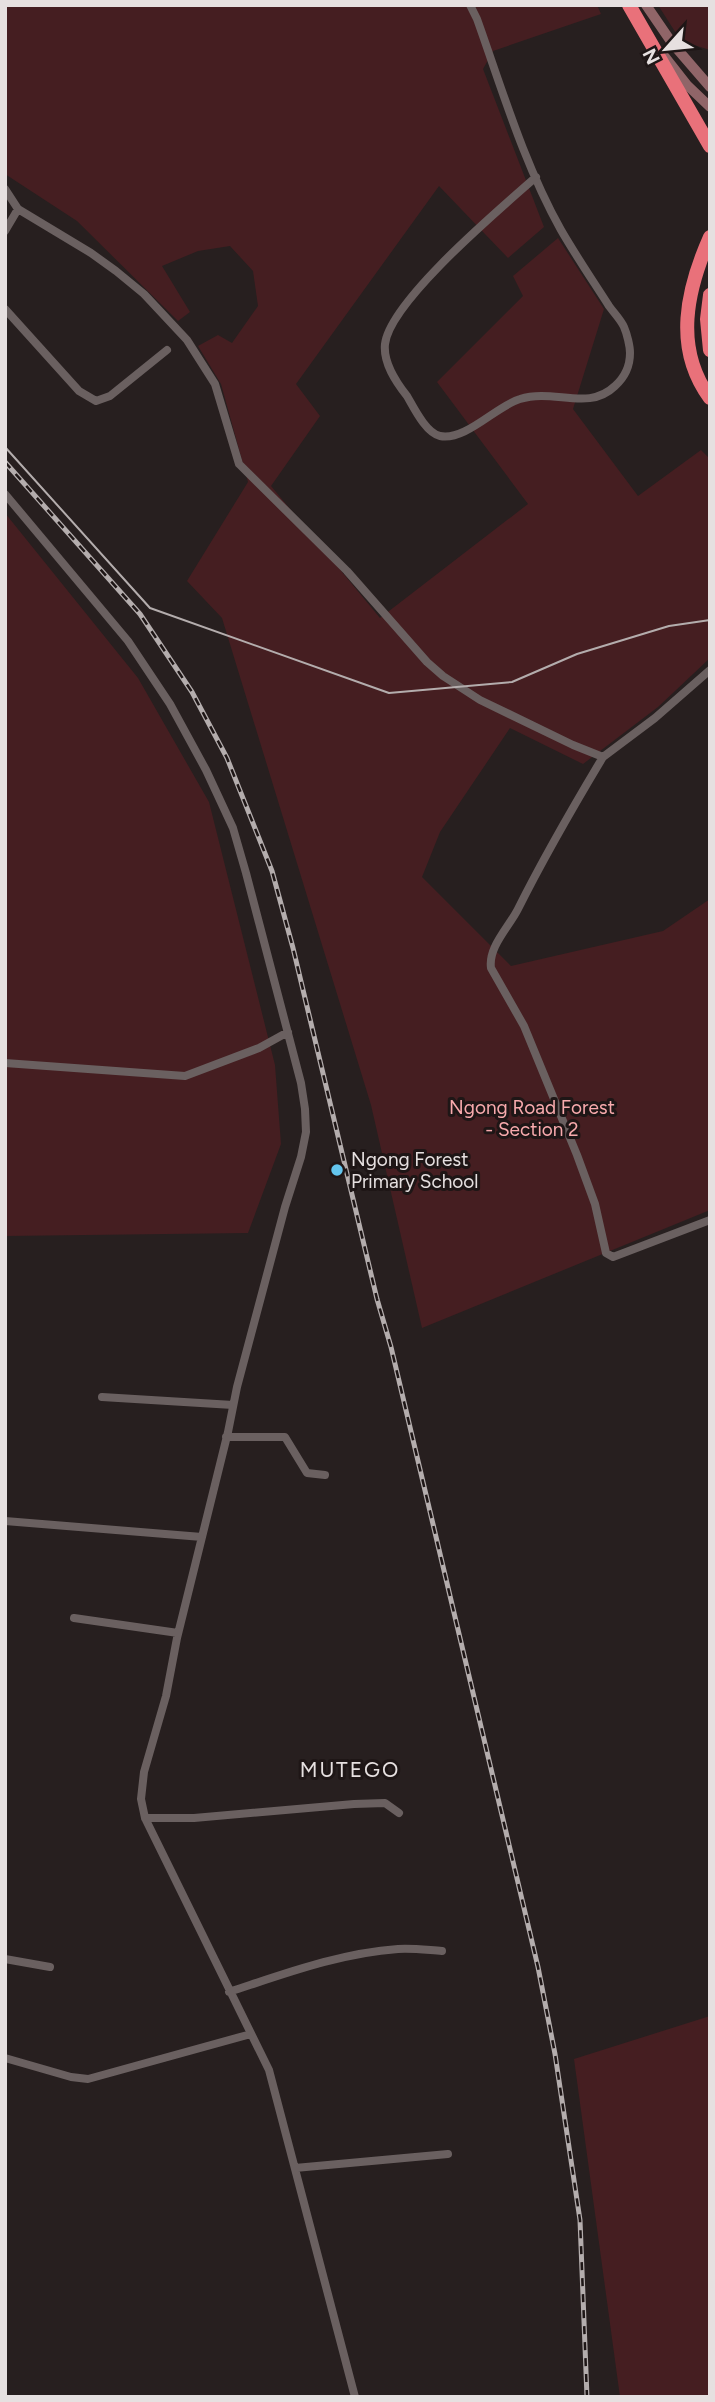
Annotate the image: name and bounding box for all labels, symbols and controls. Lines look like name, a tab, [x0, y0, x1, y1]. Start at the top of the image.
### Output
north arrow	[631, 14, 701, 84]
text: N	[638, 45, 665, 68]
park label: Ngong Road Forest - Section 2	[449, 1096, 615, 1141]
place label: Ngong Forest Primary School	[351, 1148, 479, 1193]
marker: Ngong Forest Primary School	[329, 1162, 345, 1178]
district label: MUTEGO	[300, 1757, 400, 1782]

